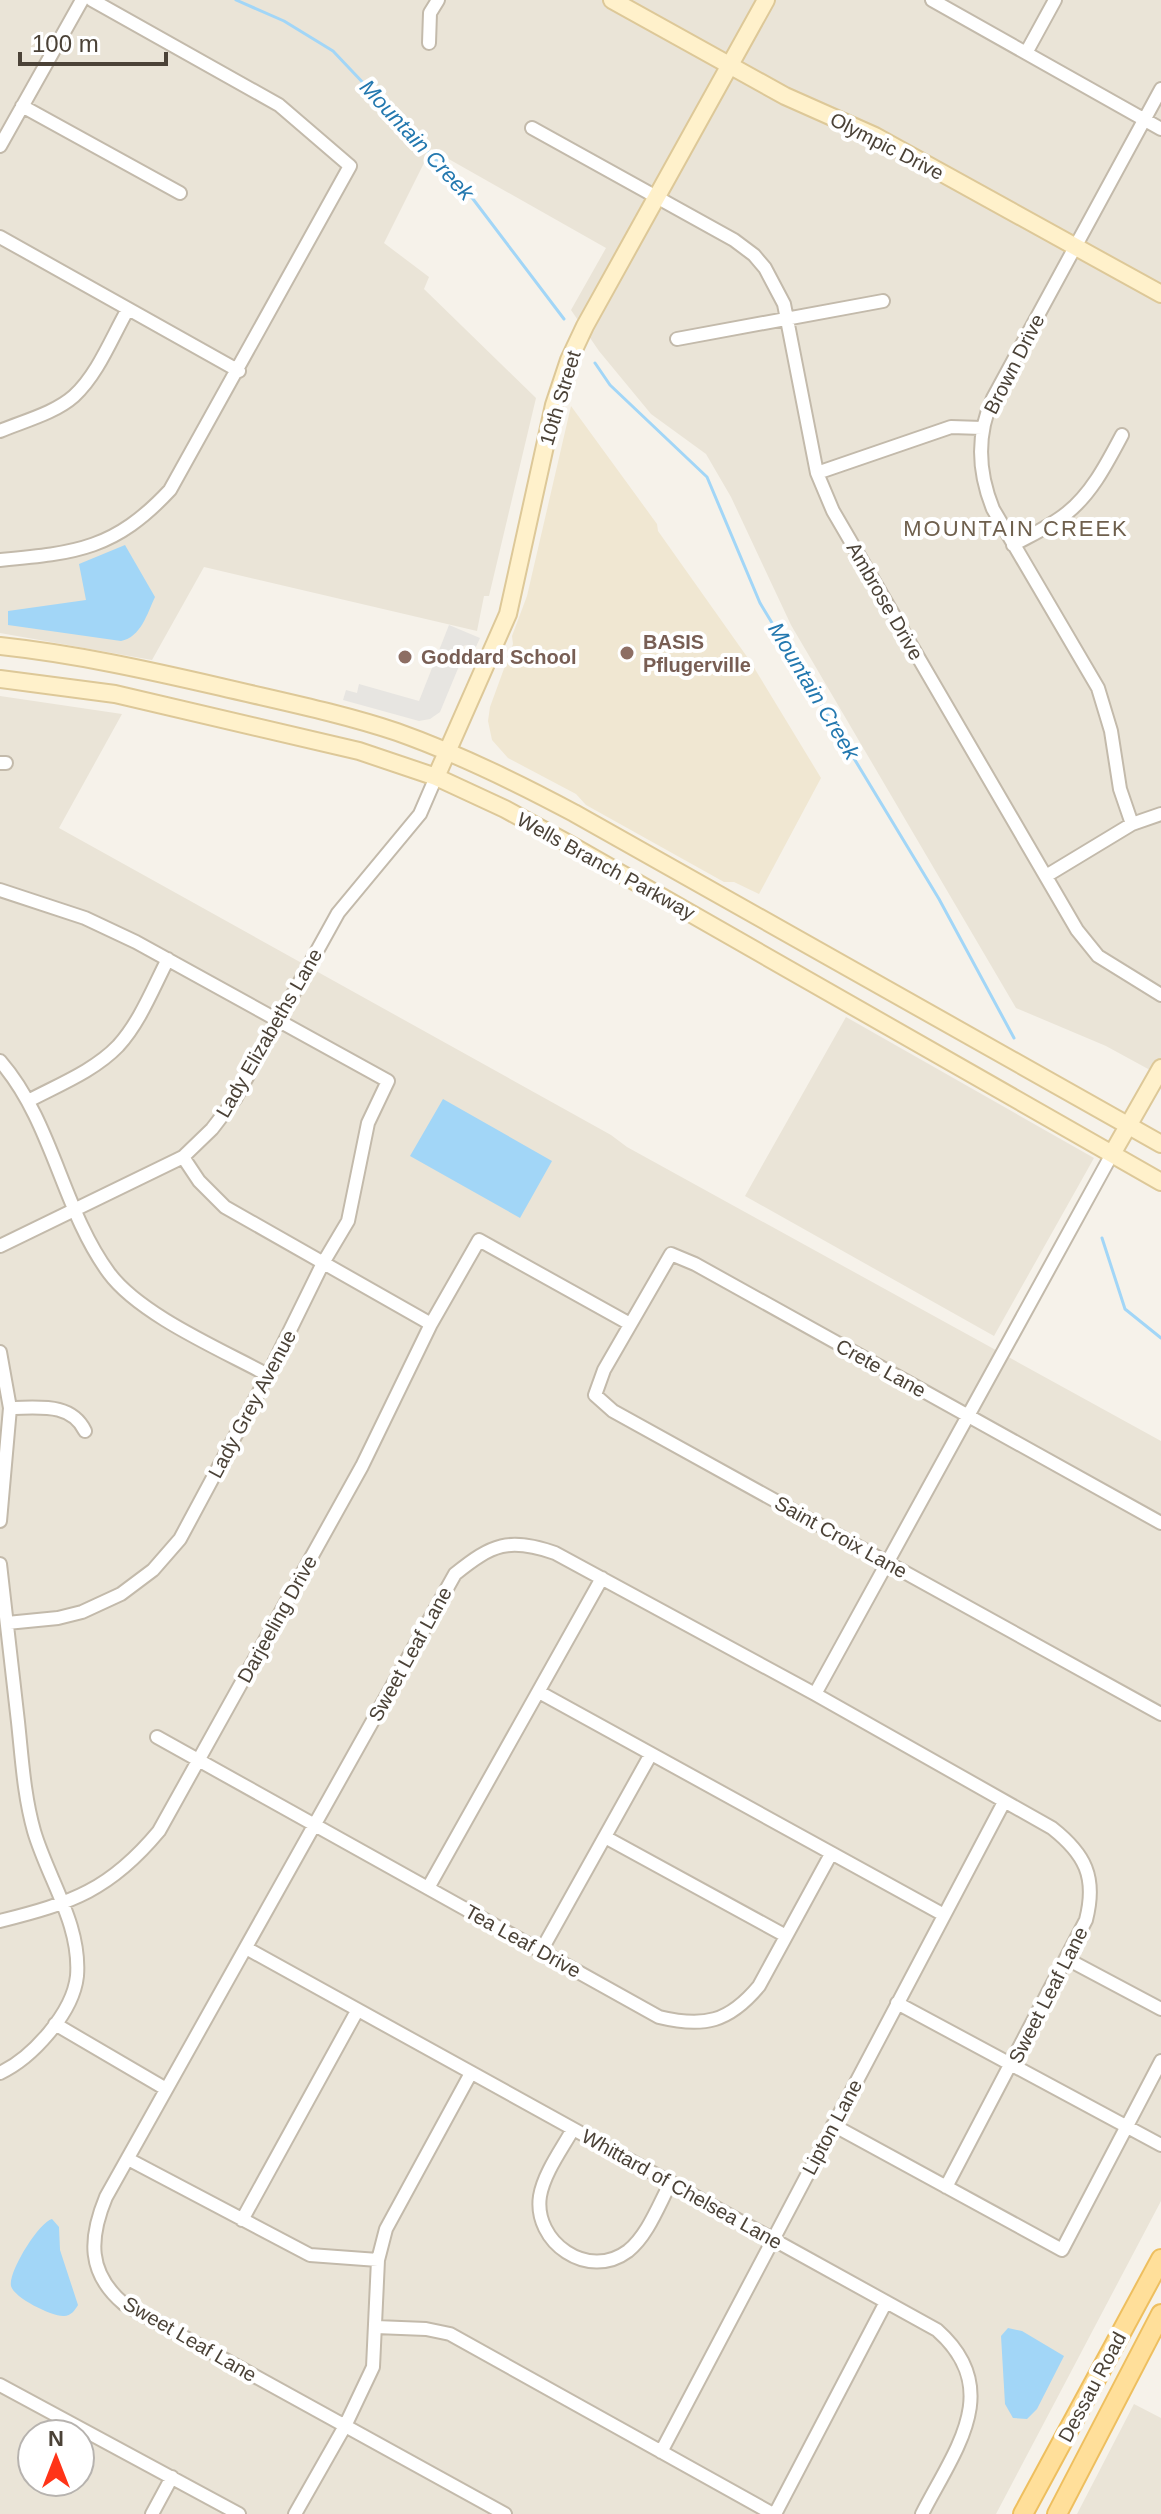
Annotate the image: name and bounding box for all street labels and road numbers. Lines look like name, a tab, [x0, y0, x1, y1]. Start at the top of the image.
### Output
street label: Olympic Drive	[827, 108, 947, 184]
street label: Brown Drive	[979, 310, 1049, 418]
street label: 10th Street	[535, 348, 585, 448]
street label: Ambrose Drive	[842, 538, 928, 664]
street label: Wells Branch Parkway	[513, 808, 699, 924]
street label: Lady Elizabeths Lane	[212, 945, 326, 1121]
street label: Lady Grey Avenue	[204, 1326, 300, 1482]
street label: Crete Lane	[832, 1334, 930, 1402]
street label: Saint Croix Lane	[771, 1492, 911, 1582]
street label: Darjeeling Drive	[233, 1551, 321, 1687]
street label: Sweet Leaf Lane	[364, 1583, 456, 1725]
street label: Tea Leaf Drive	[461, 1900, 585, 1982]
street label: Sweet Leaf Lane	[1004, 1923, 1092, 2067]
street label: Lipton Lane	[798, 2076, 866, 2178]
street label: Whittard of Chelsea Lane	[578, 2125, 786, 2253]
street label: Sweet Leaf Lane	[119, 2292, 261, 2386]
street label: Dessau Road	[1054, 2328, 1130, 2446]

